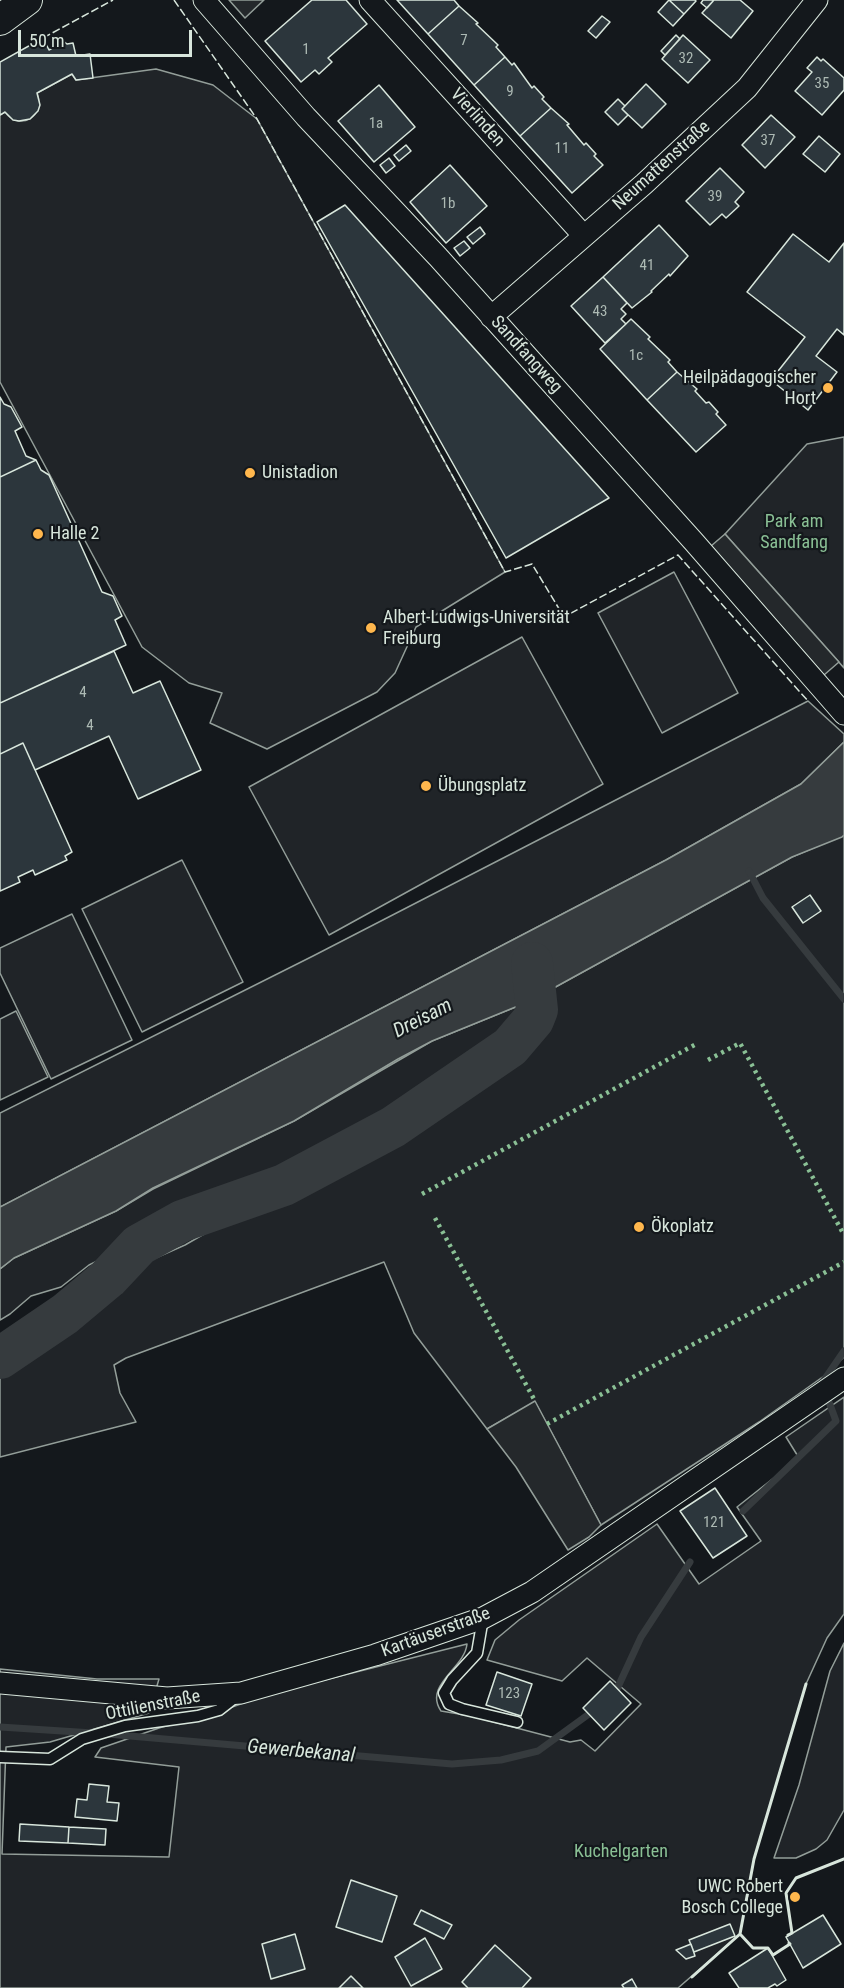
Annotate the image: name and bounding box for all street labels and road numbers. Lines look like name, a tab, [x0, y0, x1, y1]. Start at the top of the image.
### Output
street label: Vierlinden	[445, 84, 509, 152]
street label: Neumattenstraße	[609, 117, 715, 215]
street label: Sandfangweg	[486, 312, 566, 398]
street label: Kartäuserstraße	[379, 1603, 493, 1663]
street label: Ottilienstraße	[104, 1686, 202, 1726]

